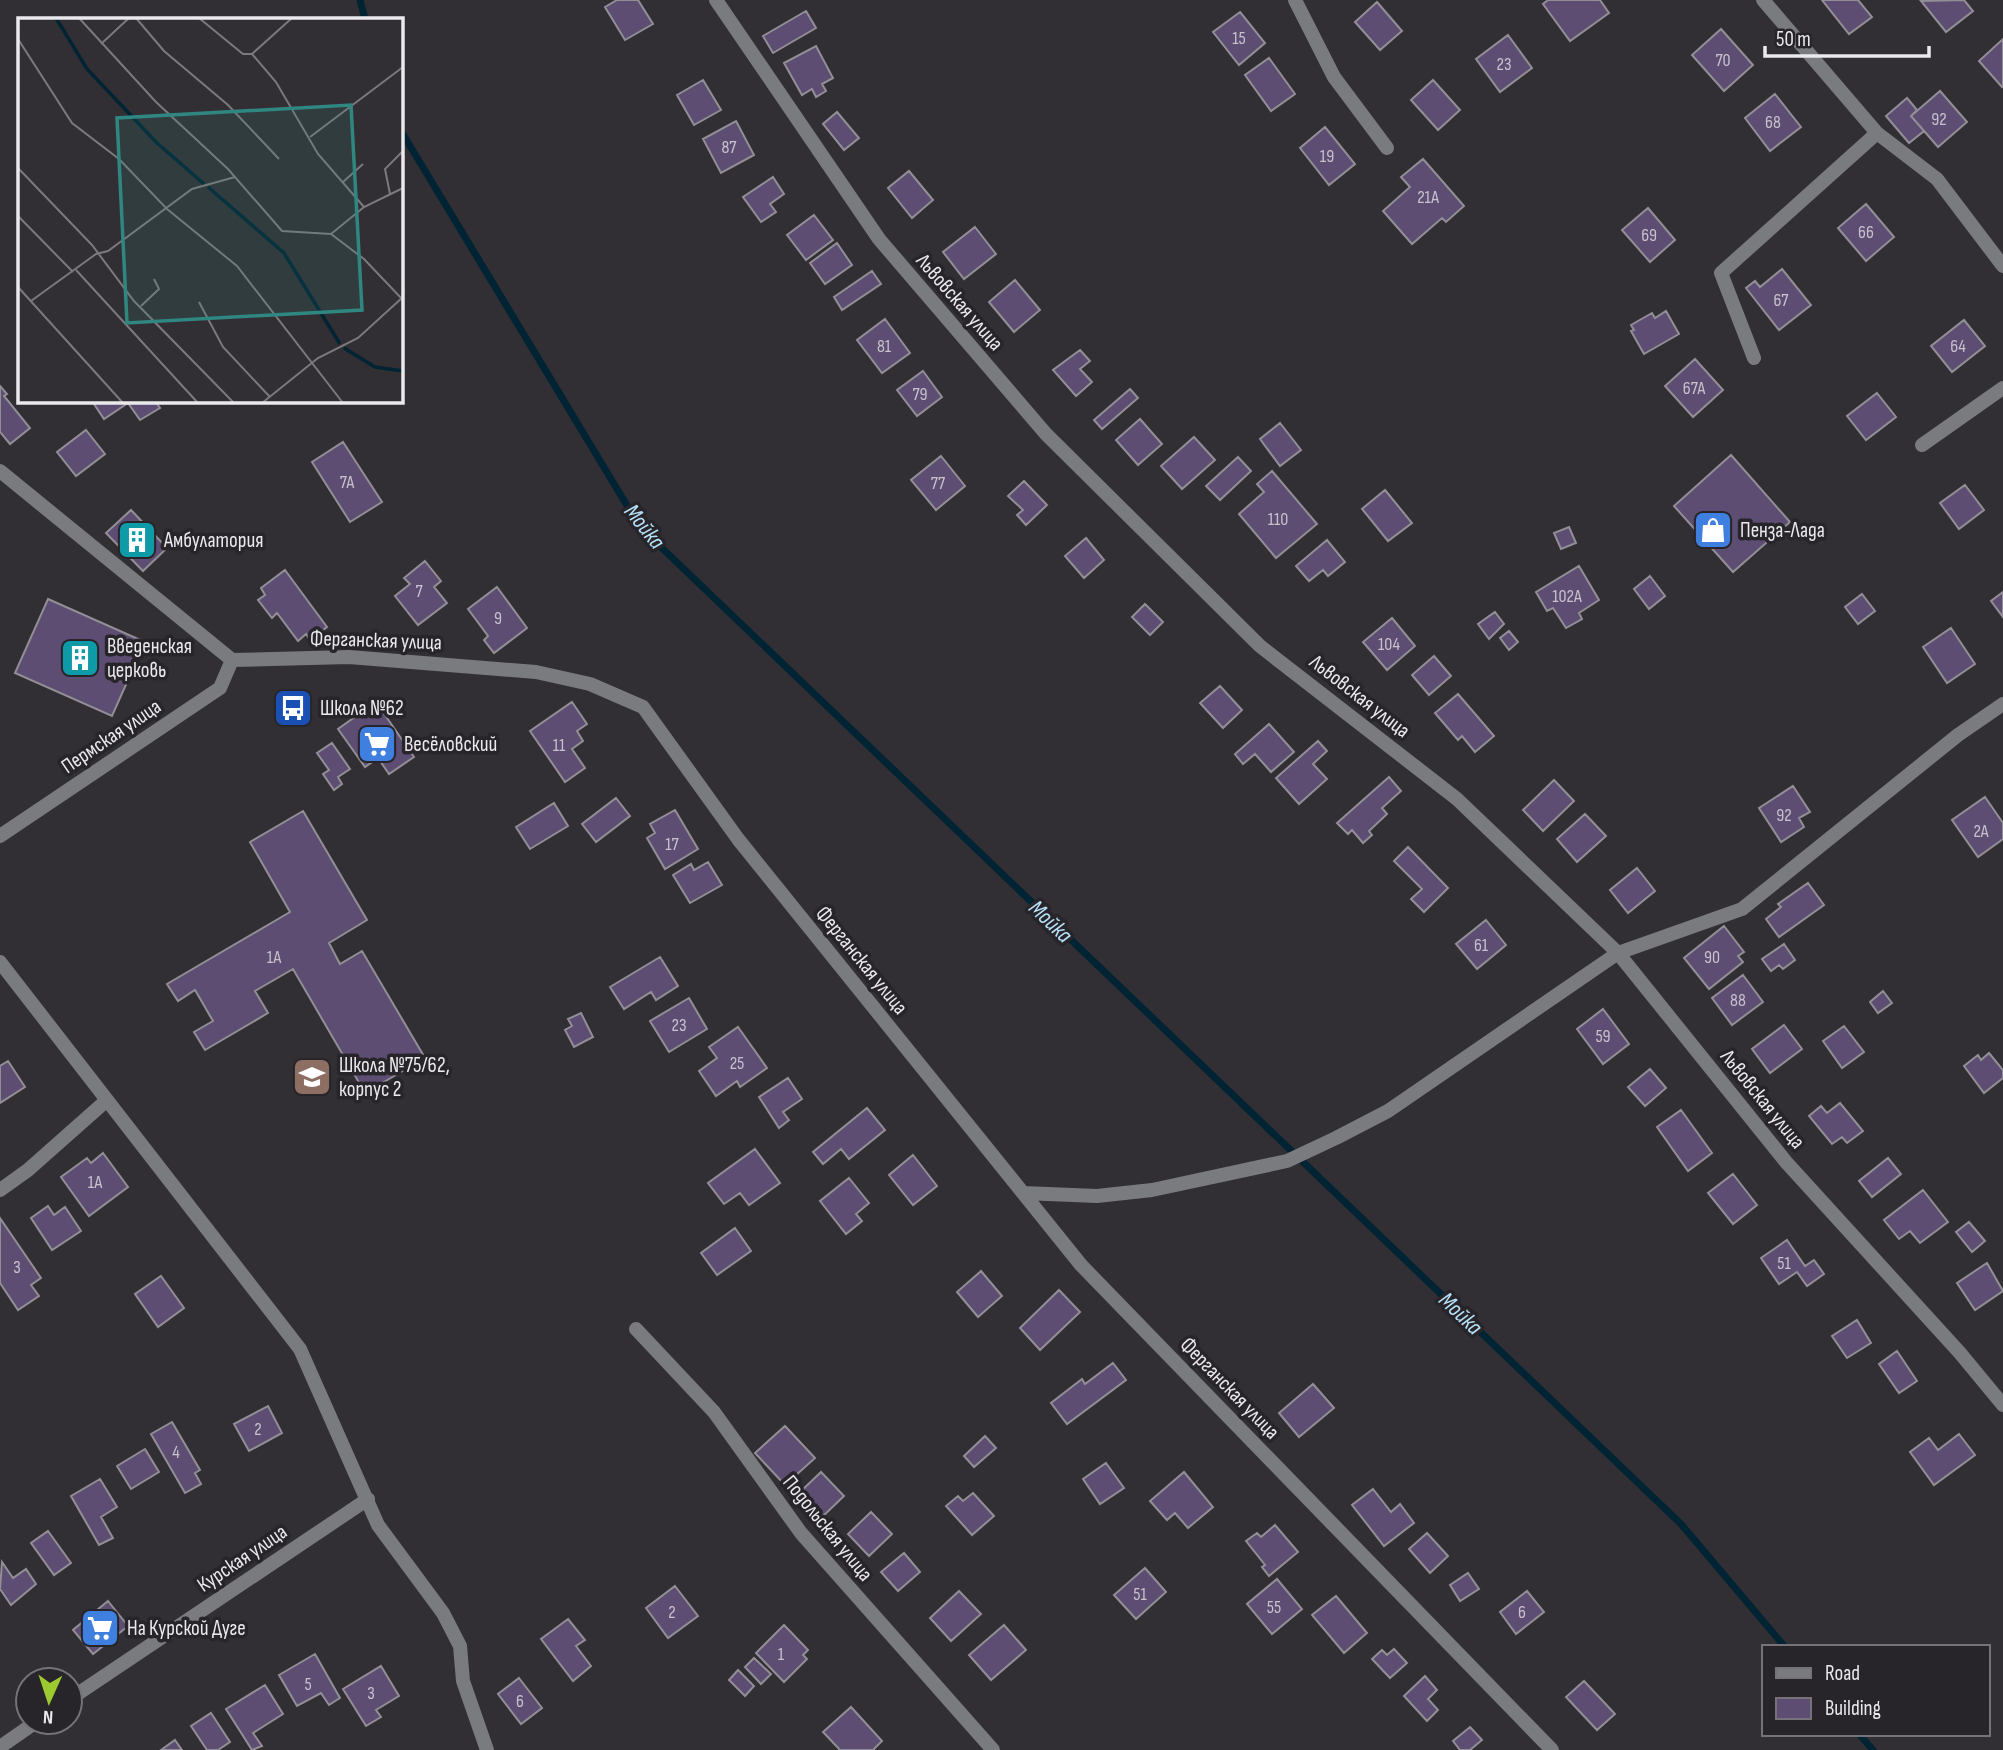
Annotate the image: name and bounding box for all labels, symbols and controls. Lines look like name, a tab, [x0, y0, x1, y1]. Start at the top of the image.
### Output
scale bar	[1765, 14, 1930, 58]
inset map	[18, 18, 402, 402]
text: 50 m	[1776, 27, 1811, 52]
house number: 15	[1232, 28, 1246, 49]
house number: 70	[1715, 50, 1731, 71]
house number: 23	[1497, 54, 1512, 75]
house number: 92	[1931, 109, 1947, 130]
house number: 68	[1765, 112, 1781, 133]
house number: 87	[721, 137, 737, 158]
house number: 19	[1320, 146, 1334, 167]
house number: 21А	[1417, 187, 1439, 208]
house number: 66	[1858, 222, 1874, 243]
house number: 69	[1641, 225, 1657, 246]
street label: Львовская улица	[910, 248, 1009, 356]
house number: 67	[1773, 290, 1789, 311]
house number: 81	[877, 336, 892, 357]
house number: 64	[1950, 336, 1966, 357]
house number: 67А	[1683, 378, 1706, 399]
house number: 79	[912, 384, 928, 405]
house number: 7А	[340, 472, 355, 493]
house number: 77	[931, 473, 946, 494]
water label: Мойка	[618, 498, 671, 555]
house number: 110	[1268, 509, 1288, 530]
shop icon: Пенза-Лада	[1692, 509, 1734, 551]
place label: Пенза-Лада	[1740, 518, 1825, 543]
building icon: Амбулатория	[116, 519, 158, 561]
place label: Амбулатория	[163, 528, 263, 553]
house number: 7	[415, 581, 423, 602]
house number: 102А	[1552, 586, 1582, 607]
house number: 9	[494, 608, 502, 629]
street label: Ферганская улица	[310, 626, 442, 655]
place label: Введенская церковь	[107, 634, 192, 683]
house number: 104	[1378, 634, 1400, 655]
building icon: Введенская церковь	[59, 637, 101, 679]
street label: Львовская улица	[1304, 649, 1415, 743]
bus stop icon: Школа №62	[272, 687, 314, 729]
street label: Пермская улица	[57, 694, 166, 779]
place label: Школа №62	[320, 696, 404, 721]
supermarket icon: Весёловский	[356, 723, 398, 765]
place label: Весёловский	[404, 732, 497, 757]
house number: 11	[553, 735, 566, 756]
house number: 92	[1776, 805, 1792, 826]
house number: 2А	[1973, 821, 1989, 842]
house number: 17	[665, 834, 680, 855]
water label: Мойка	[1023, 894, 1078, 950]
street label: Ферганская улица	[810, 901, 913, 1019]
house number: 61	[1474, 935, 1489, 956]
house number: 1А	[267, 947, 281, 968]
house number: 90	[1704, 947, 1720, 968]
house number: 88	[1730, 990, 1746, 1011]
house number: 23	[672, 1015, 687, 1036]
house number: 59	[1595, 1026, 1611, 1047]
street label: Львовская улица	[1714, 1044, 1810, 1154]
place label: Школа №75/62, корпус 2	[339, 1053, 450, 1102]
house number: 25	[730, 1053, 744, 1074]
school or university icon: Школа №75/62, корпус 2	[291, 1056, 333, 1098]
house number: 1А	[88, 1172, 102, 1193]
house number: 51	[1777, 1253, 1791, 1274]
house number: 3	[13, 1257, 21, 1278]
water label: Мойка	[1433, 1286, 1488, 1342]
street label: Ферганская улица	[1175, 1332, 1284, 1444]
house number: 2	[254, 1419, 262, 1440]
house number: 4	[172, 1442, 180, 1463]
street label: Подольская улица	[777, 1470, 878, 1586]
street label: Курская улица	[193, 1519, 292, 1598]
house number: 51	[1133, 1584, 1147, 1605]
house number: 55	[1267, 1597, 1281, 1618]
house number: 2	[668, 1602, 676, 1623]
house number: 6	[1518, 1602, 1526, 1623]
supermarket icon: На Курской Дуге	[79, 1607, 121, 1649]
place label: На Курской Дуге	[127, 1616, 246, 1641]
house number: 1	[778, 1644, 785, 1665]
legend	[1762, 1645, 1989, 1736]
text: Road	[1825, 1661, 1860, 1686]
north arrow	[14, 1666, 84, 1736]
house number: 5	[304, 1674, 312, 1695]
house number: 3	[367, 1683, 375, 1704]
house number: 6	[516, 1691, 524, 1712]
text: Building	[1825, 1696, 1881, 1721]
text: N	[43, 1705, 54, 1728]

